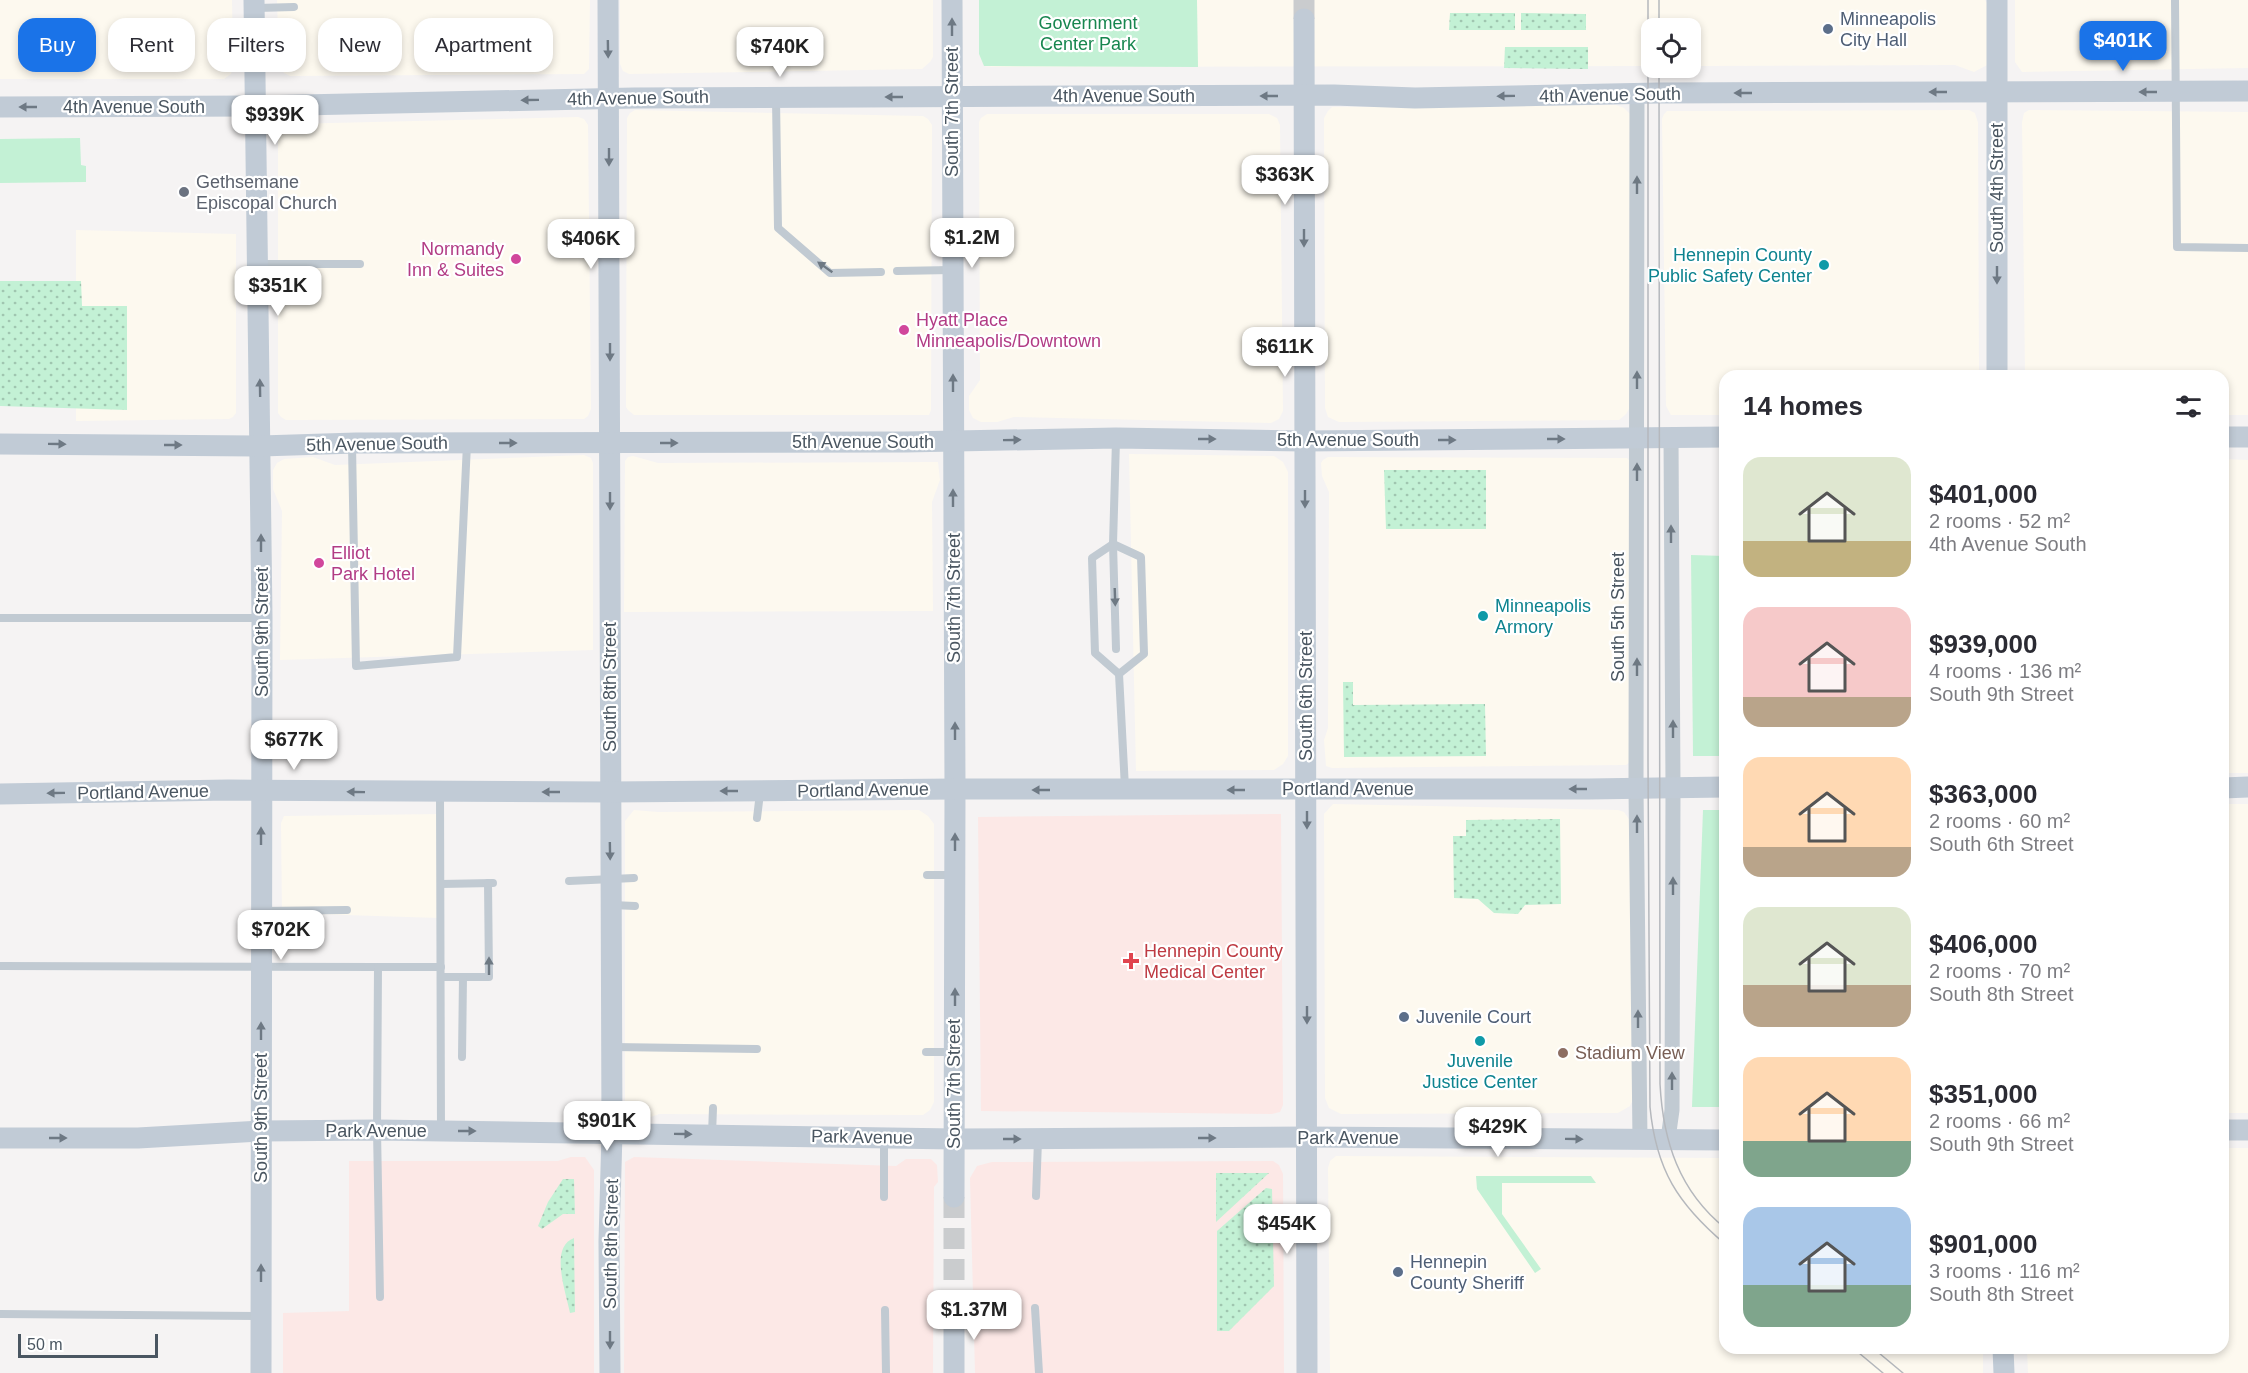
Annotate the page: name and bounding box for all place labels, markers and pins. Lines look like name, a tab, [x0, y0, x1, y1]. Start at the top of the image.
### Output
place label: Minneapolis City Hall	[1840, 9, 1936, 50]
pin: $401K	[2081, 21, 2165, 72]
marker: Minneapolis City Hall	[1821, 22, 1835, 36]
pin: $740K	[738, 27, 822, 78]
pin: $939K	[233, 95, 317, 146]
pin: $363K	[1243, 155, 1327, 206]
place label: Gethsemane Episcopal Church	[196, 172, 337, 213]
marker: Gethsemane Episcopal Church	[177, 185, 191, 199]
pin: $1.2M	[930, 218, 1014, 269]
pin: $406K	[549, 219, 633, 270]
place label: Normandy Inn & Suites	[407, 239, 504, 280]
place label: Hennepin County Public Safety Center	[1648, 245, 1812, 286]
marker: Normandy Inn & Suites	[509, 252, 523, 266]
marker: Hennepin County Public Safety Center	[1817, 258, 1831, 272]
pin: $351K	[236, 266, 320, 317]
place label: Hyatt Place Minneapolis/Downtown	[916, 310, 1101, 351]
marker: Hyatt Place Minneapolis/Downtown	[897, 323, 911, 337]
pin: $611K	[1243, 327, 1327, 378]
place label: Elliot Park Hotel	[331, 543, 415, 584]
marker: Elliot Park Hotel	[312, 556, 326, 570]
place label: Minneapolis Armory	[1495, 596, 1591, 637]
marker: Minneapolis Armory	[1476, 609, 1490, 623]
pin: $677K	[252, 720, 336, 771]
pin: $702K	[239, 910, 323, 961]
place label: Hennepin County Medical Center	[1144, 941, 1283, 982]
marker: Hennepin County Medical Center	[1122, 952, 1140, 970]
place label: Juvenile Court	[1416, 1007, 1531, 1027]
marker: Juvenile Court	[1397, 1010, 1411, 1024]
marker: Juvenile Justice Center	[1473, 1034, 1487, 1048]
place label: Stadium View	[1575, 1043, 1686, 1063]
marker: Stadium View	[1556, 1046, 1570, 1060]
place label: Juvenile Justice Center	[1422, 1051, 1538, 1092]
pin: $901K	[565, 1101, 649, 1152]
pin: $429K	[1456, 1107, 1540, 1158]
pin: $454K	[1245, 1204, 1329, 1255]
place label: Hennepin County Sheriff	[1410, 1252, 1525, 1293]
marker: Hennepin County Sheriff	[1391, 1265, 1405, 1279]
pin: $1.37M	[925, 1290, 1023, 1341]

